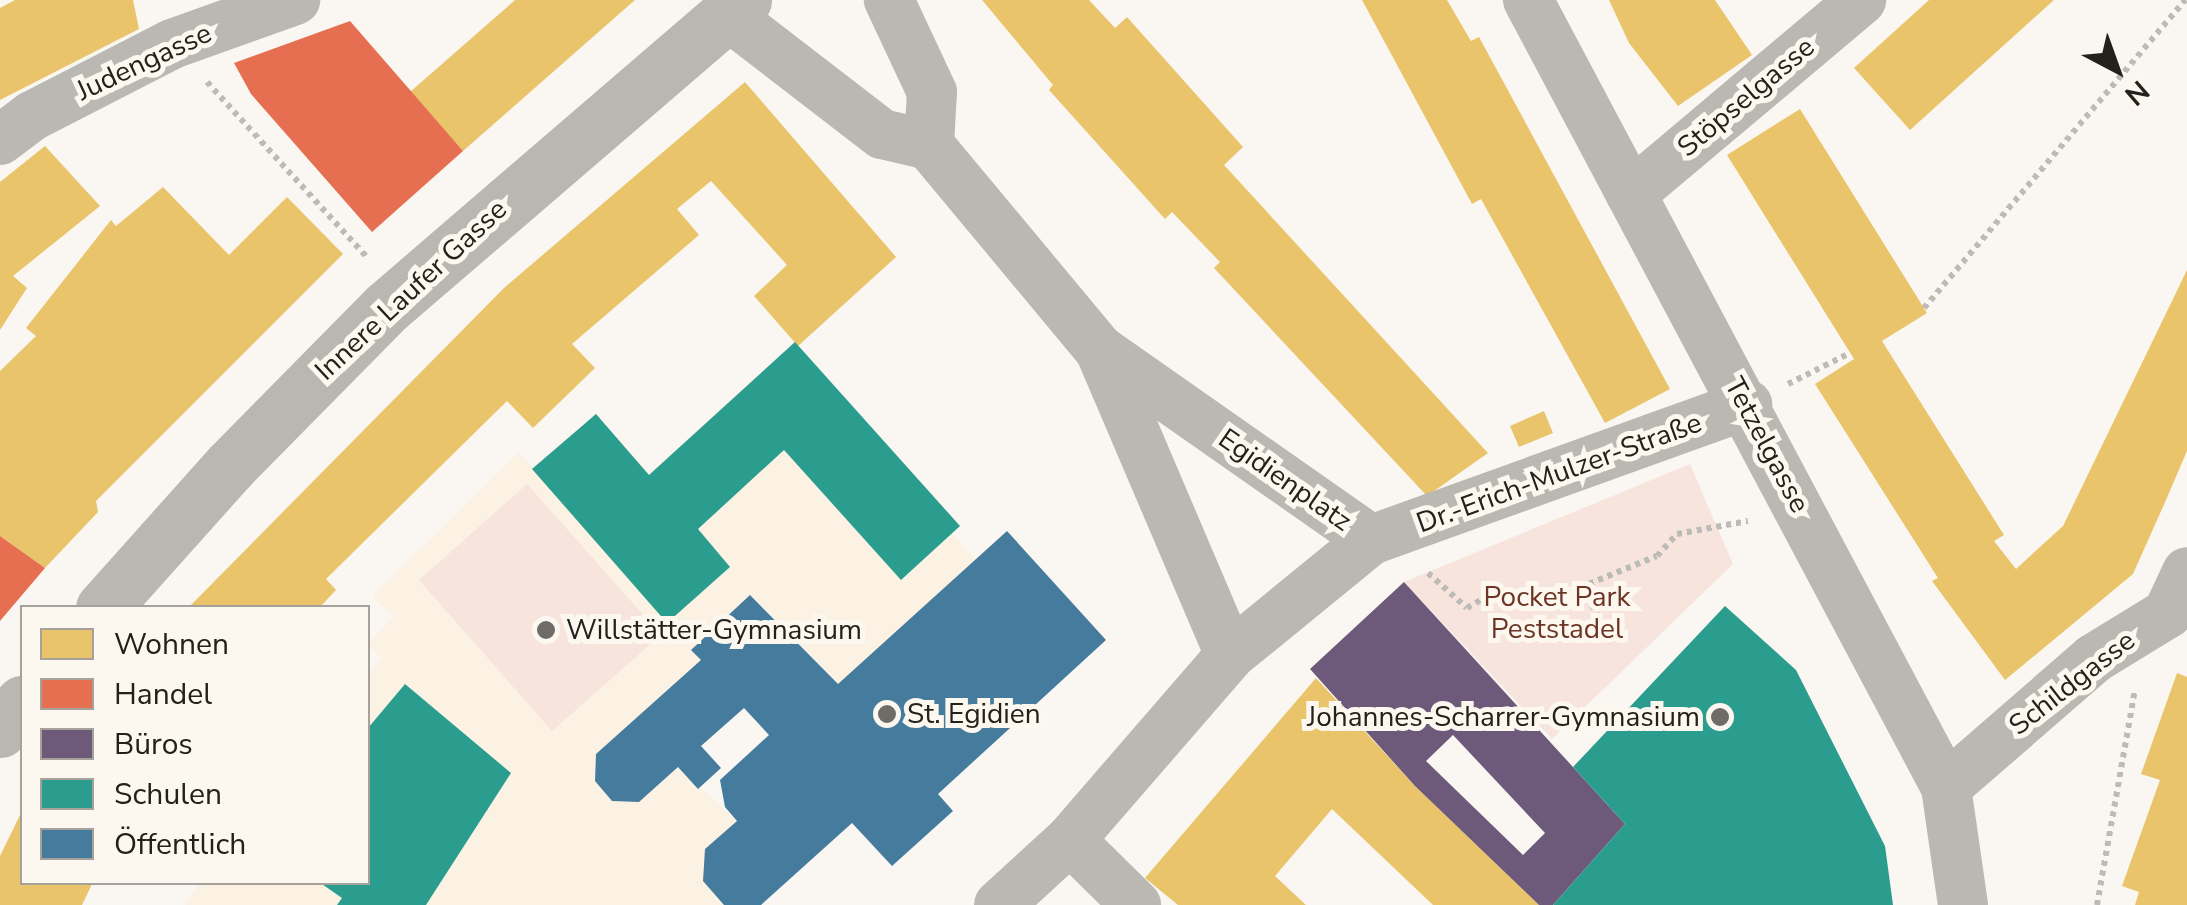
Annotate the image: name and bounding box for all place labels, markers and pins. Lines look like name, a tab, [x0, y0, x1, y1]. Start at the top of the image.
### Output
place label: Willstätter-Gymnasium	[566, 613, 862, 647]
marker: Willstätter-Gymnasium	[535, 619, 557, 641]
place label: St. Egidien	[907, 697, 1041, 731]
place label: Johannes-Scharrer-Gymnasium	[1307, 700, 1700, 734]
marker: St. Egidien	[876, 703, 898, 725]
marker: Johannes-Scharrer-Gymnasium	[1709, 706, 1731, 728]

